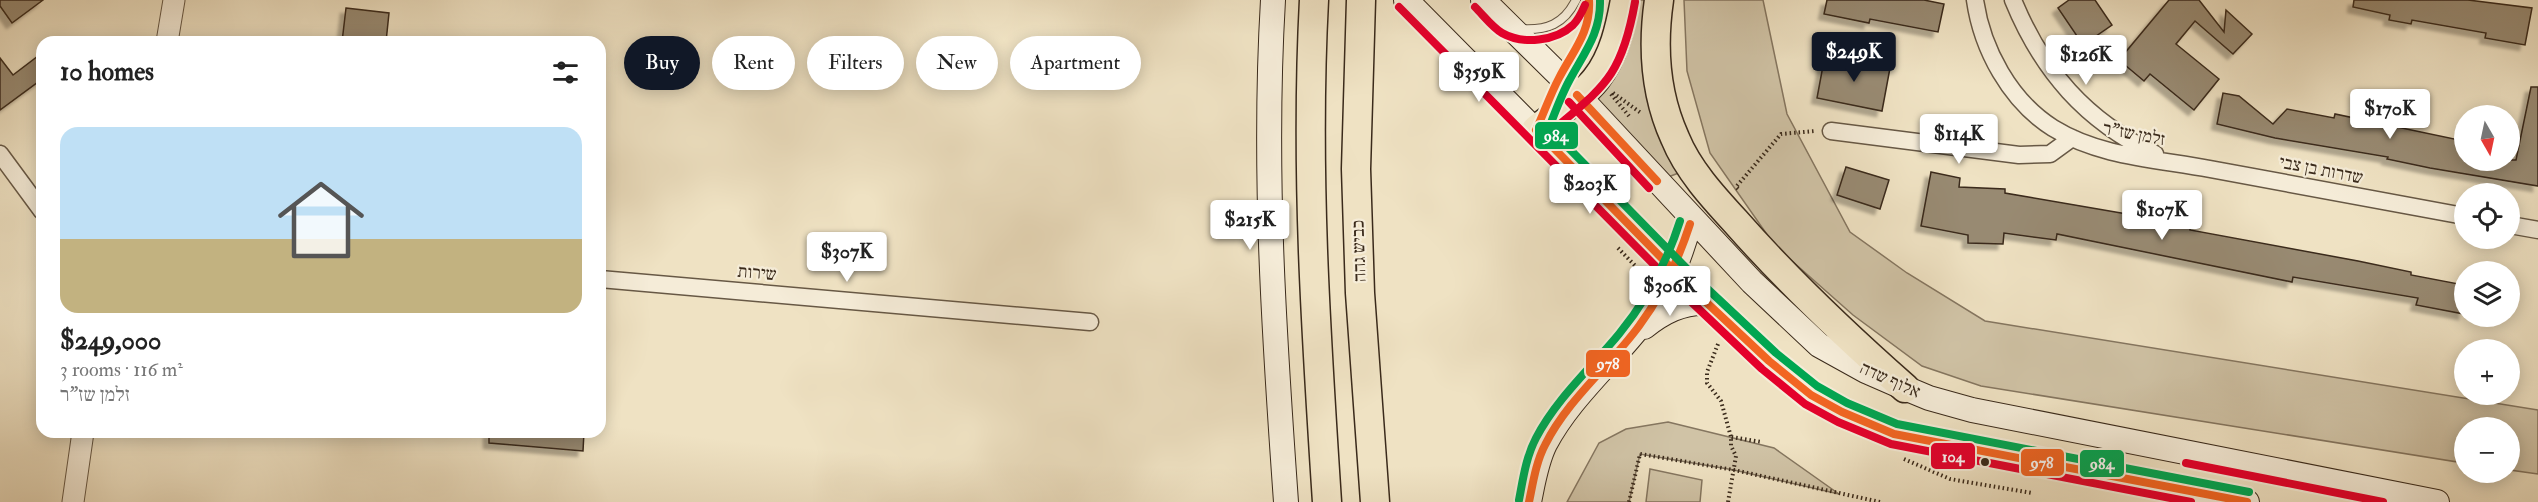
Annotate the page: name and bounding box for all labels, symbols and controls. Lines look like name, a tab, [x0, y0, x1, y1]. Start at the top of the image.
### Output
pin: $249K	[1812, 32, 1896, 83]
pin: $126K	[2044, 35, 2128, 86]
chip: Buy	[624, 36, 700, 90]
chip: Rent	[712, 36, 795, 90]
chip: Filters	[807, 36, 904, 90]
chip: New	[916, 36, 998, 90]
chip: Apartment	[1010, 36, 1141, 90]
text: $249K	[1826, 39, 1882, 64]
text: $126K	[2060, 42, 2112, 67]
pin: $359K	[1437, 52, 1521, 103]
text: 10 homes	[60, 56, 154, 88]
icon: filters	[549, 56, 582, 89]
text: $359K	[1453, 59, 1505, 84]
pin: $170K	[2348, 89, 2432, 140]
text: $170K	[2364, 96, 2416, 121]
north arrow	[2454, 105, 2520, 171]
map controls	[2454, 105, 2520, 483]
pin: $114K	[1917, 114, 2001, 165]
street label: זלמן שז"ר	[2101, 117, 2167, 151]
line badge: 984	[1534, 121, 1579, 150]
text: $114K	[1934, 121, 1984, 146]
text: 984	[1542, 126, 1570, 146]
street label: שדרות בן צבי	[2277, 151, 2365, 189]
pin: $203K	[1548, 164, 1632, 215]
icon: home	[267, 166, 375, 274]
text: $203K	[1563, 171, 1617, 196]
button: locate	[2454, 183, 2520, 249]
pin: $107K	[2120, 190, 2204, 241]
text: $107K	[2136, 197, 2188, 222]
pin: $215K	[1208, 200, 1292, 251]
text: $215K	[1224, 207, 1276, 232]
street label: כביש גהה	[1346, 220, 1372, 282]
pin: $307K	[805, 232, 889, 283]
text: $307K	[821, 239, 873, 264]
street label: שירות	[736, 260, 778, 286]
button: layers	[2454, 261, 2520, 327]
pin: $306K	[1628, 266, 1712, 317]
text: $306K	[1643, 273, 1697, 298]
text: $249,000	[60, 325, 161, 357]
button: +	[2454, 339, 2520, 405]
line badge: 978	[1585, 349, 1631, 378]
text: 978	[1594, 354, 1620, 374]
street label: אלוף שדה	[1856, 356, 1924, 404]
text: 3 rooms · 116 m²	[60, 357, 183, 382]
text: זלמן שז"ר	[60, 382, 130, 407]
button: −	[2454, 417, 2520, 483]
line badge: 104	[1930, 442, 1976, 470]
text: 104	[1942, 447, 1966, 467]
line badge: 978	[2020, 448, 2065, 477]
line badge: 984	[2079, 449, 2125, 478]
text: 978	[2028, 453, 2054, 473]
text: 984	[2088, 454, 2116, 474]
unlabelled marker	[1979, 456, 1991, 468]

